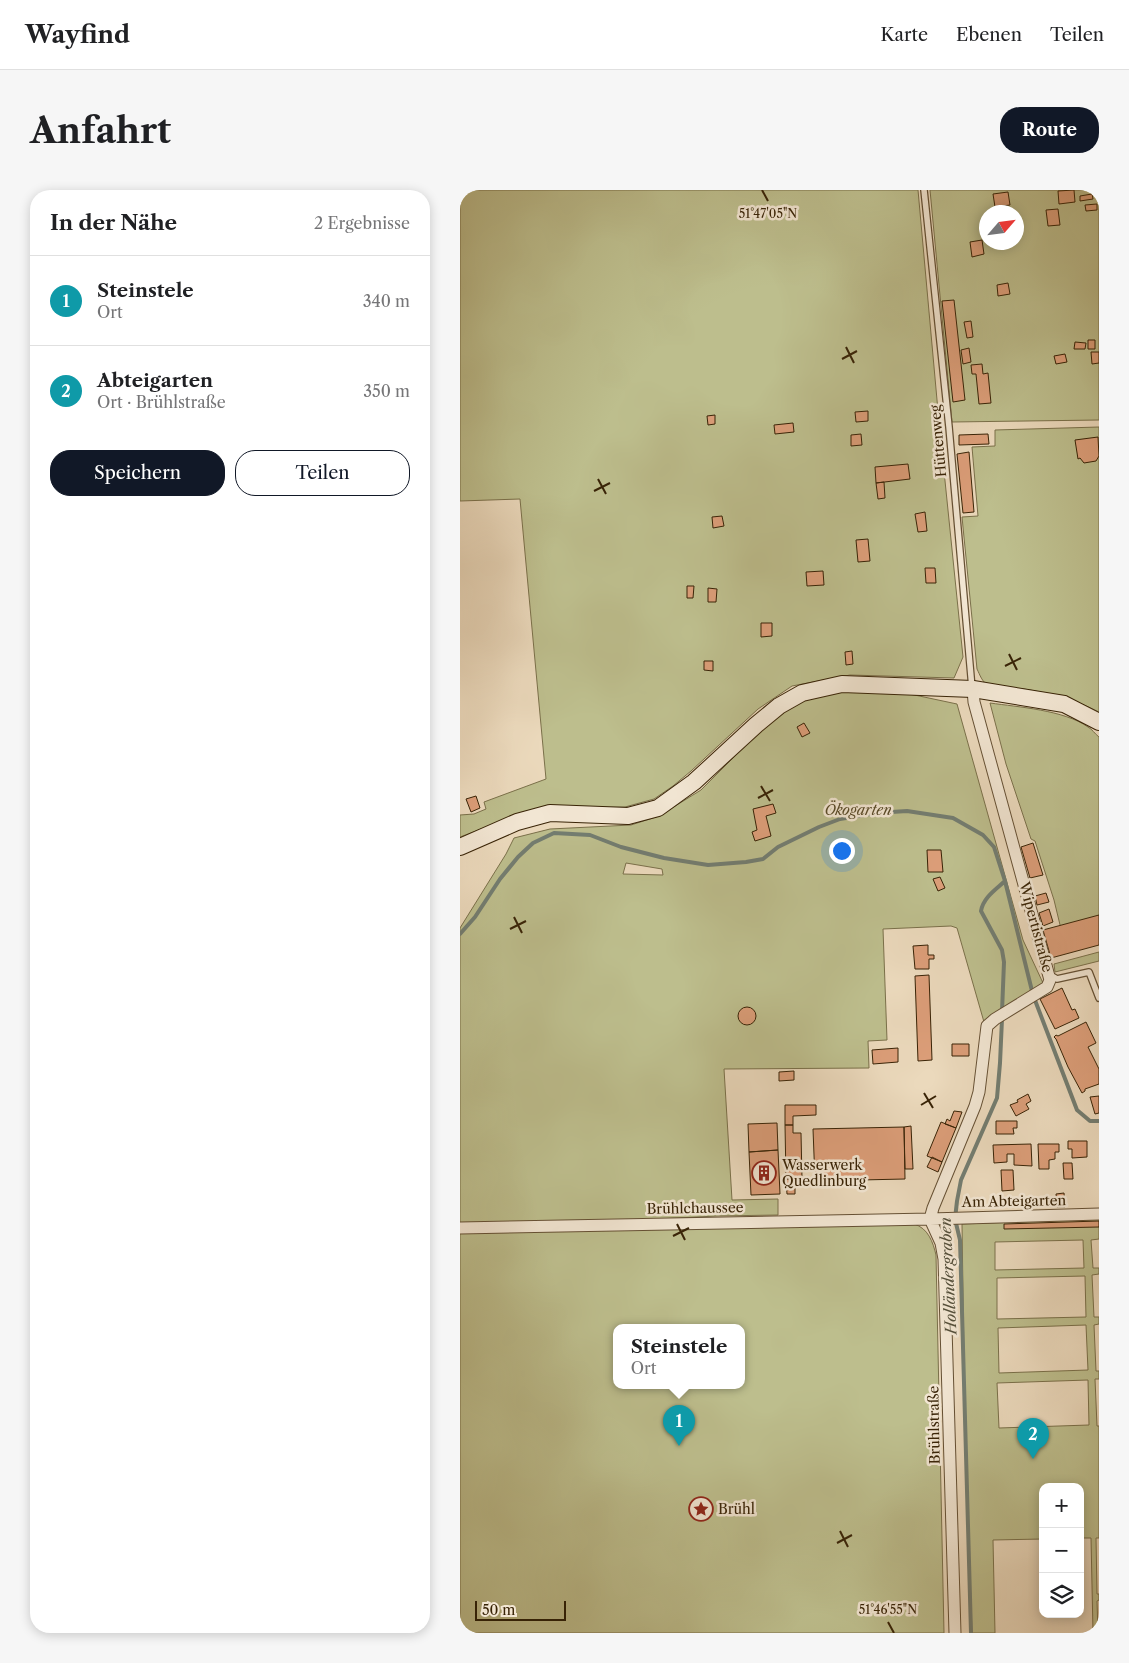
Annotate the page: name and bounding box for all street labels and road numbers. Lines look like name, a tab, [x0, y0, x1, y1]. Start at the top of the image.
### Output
street label: Hüttenweg	[926, 403, 950, 478]
street label: Wipertistraße	[1015, 879, 1057, 974]
street label: Am Abteigarten	[961, 1191, 1067, 1211]
street label: Brühlchaussee	[646, 1198, 744, 1218]
street label: Brühlstraße	[924, 1385, 944, 1465]

